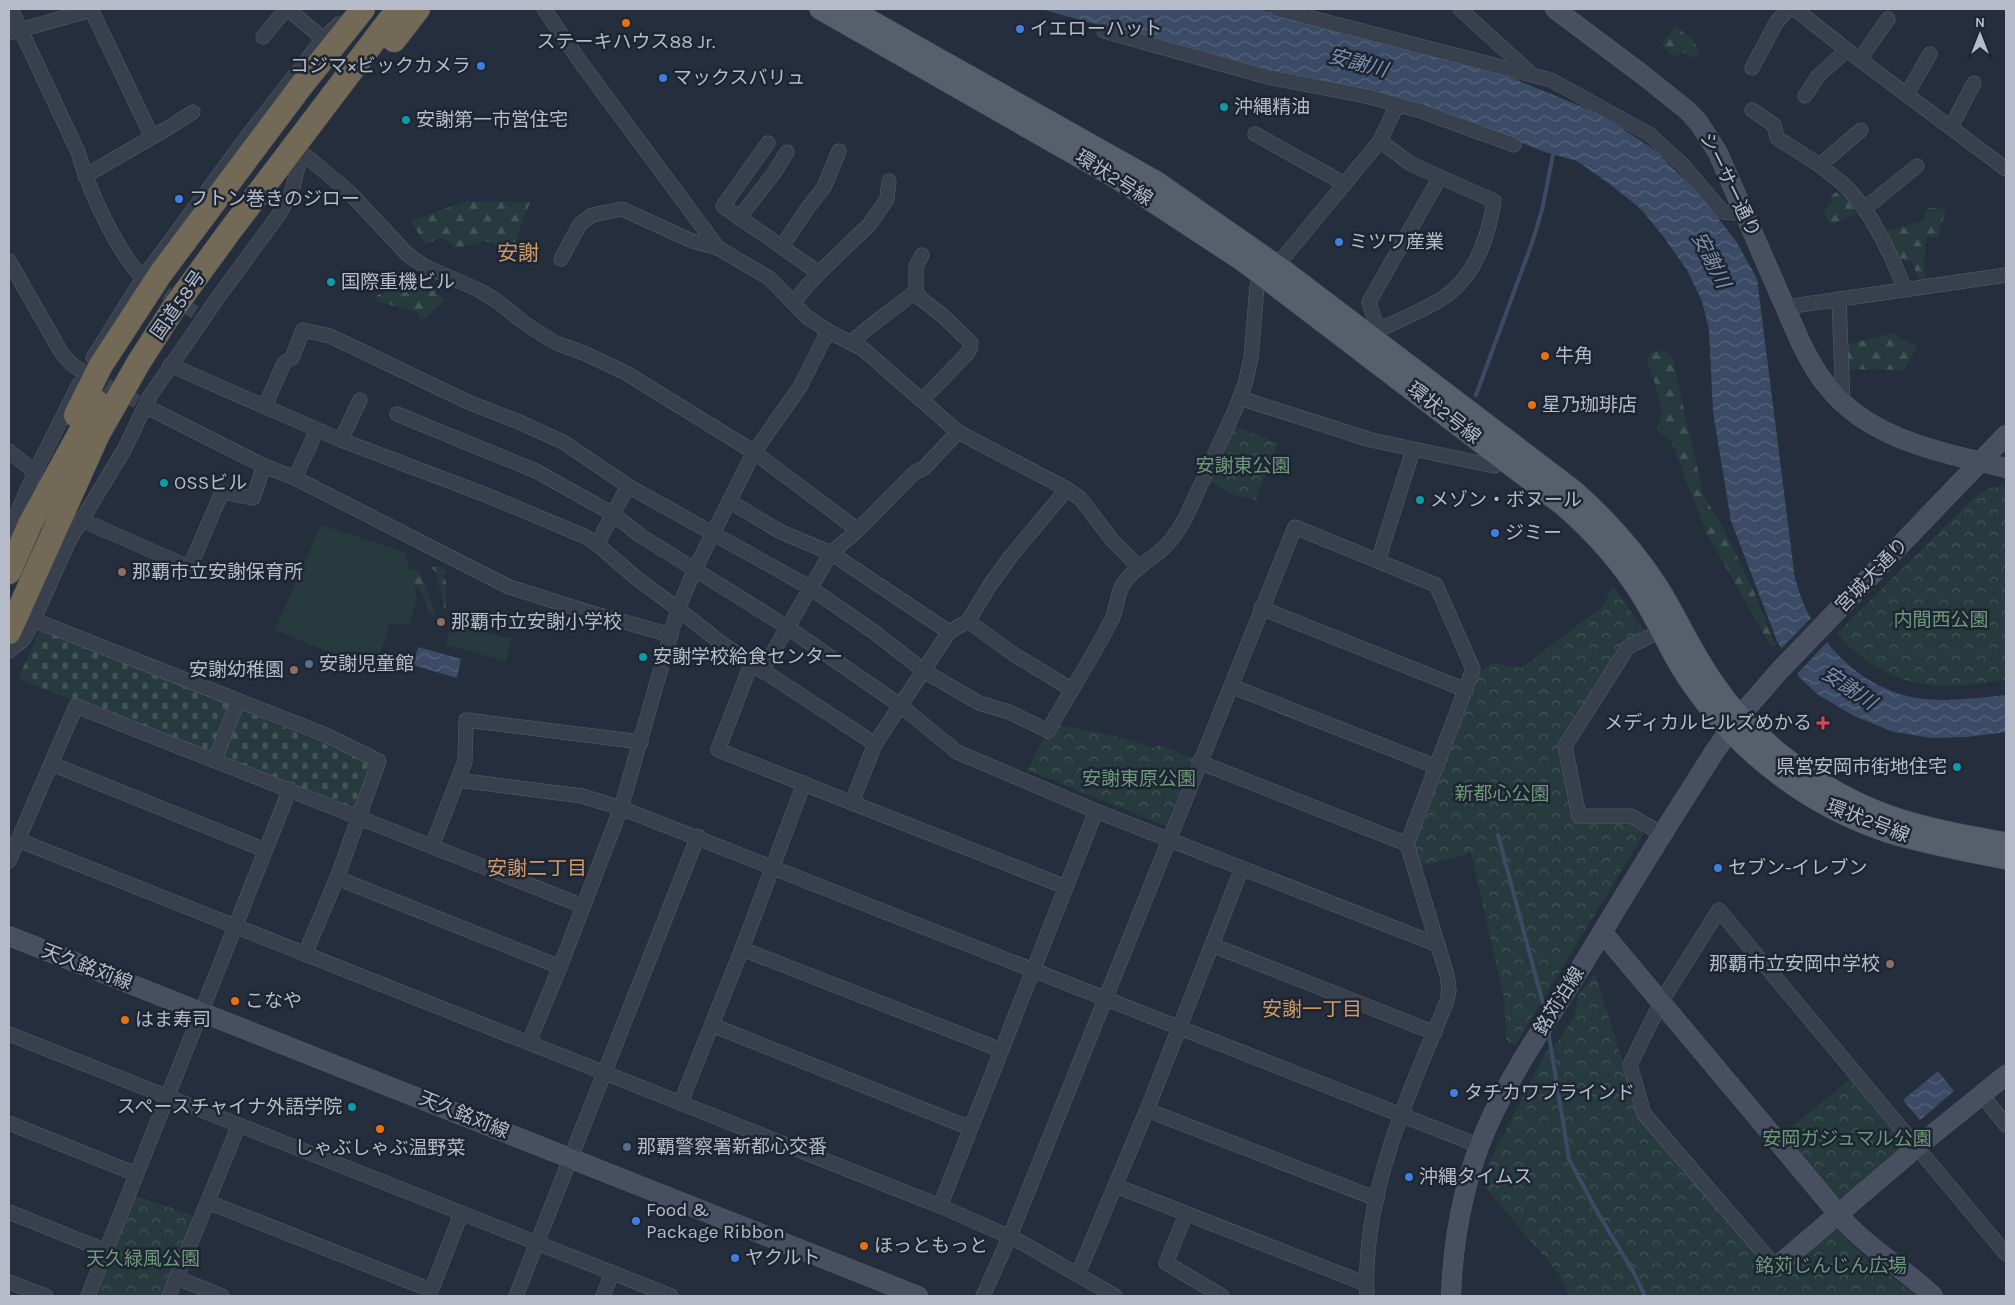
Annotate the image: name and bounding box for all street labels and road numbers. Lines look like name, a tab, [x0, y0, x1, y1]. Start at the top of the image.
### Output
street label: シーサー通り	[1695, 129, 1765, 241]
street label: 環状2号線	[1071, 146, 1157, 210]
street label: 国道58号	[146, 266, 210, 344]
street label: 環状2号線	[1403, 378, 1485, 448]
street label: 宮城大通り	[1831, 533, 1913, 617]
street label: 環状2号線	[1823, 795, 1913, 847]
street label: 天久銘苅線	[39, 940, 135, 994]
street label: 銘苅泊線	[1530, 963, 1588, 1039]
street label: 天久銘苅線	[416, 1087, 512, 1143]

